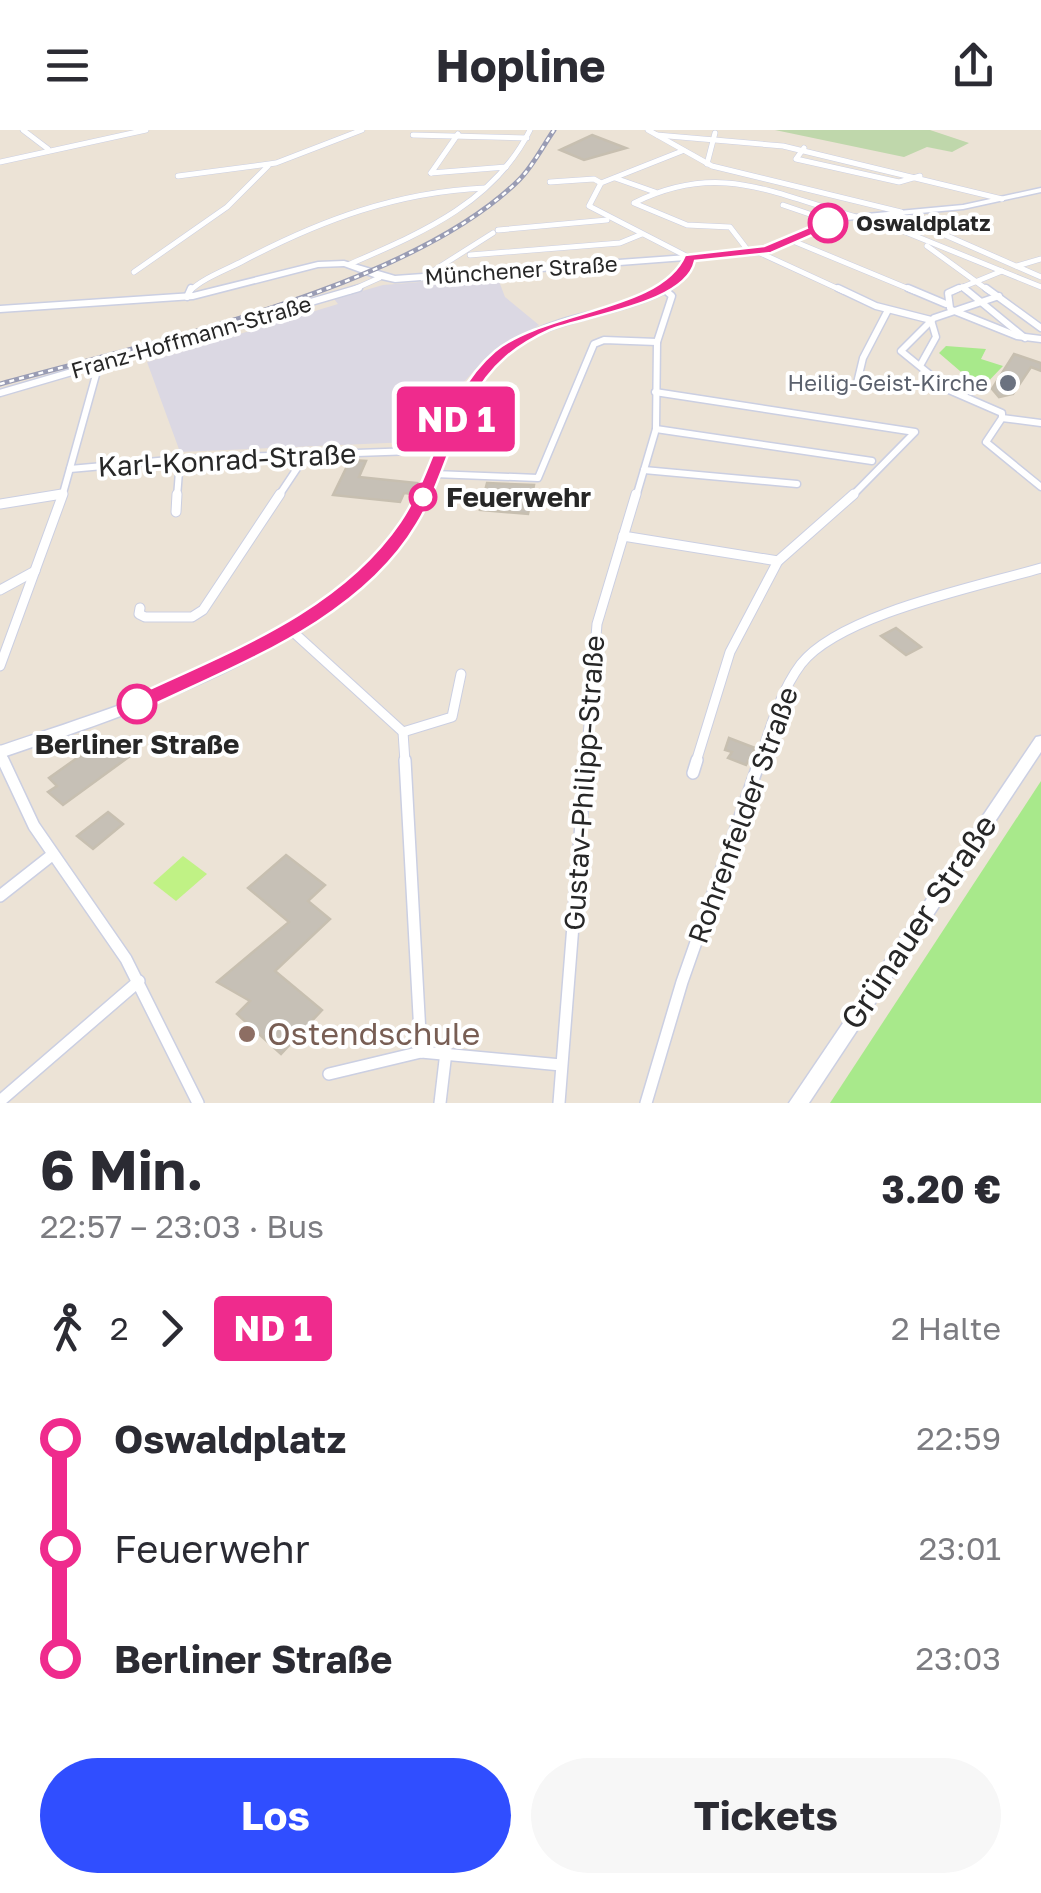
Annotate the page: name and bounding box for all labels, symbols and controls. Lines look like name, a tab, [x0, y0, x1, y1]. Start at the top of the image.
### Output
icon: menu	[40, 38, 95, 93]
text: Hopline	[435, 38, 606, 92]
icon: share	[946, 38, 1001, 93]
marker: Oswaldplatz	[809, 204, 847, 242]
place label: Oswaldplatz	[856, 209, 990, 236]
street label: Münchener Straße	[424, 249, 618, 290]
street label: Franz-Hoffmann-Straße	[68, 289, 314, 384]
place label: Heilig-Geist-Kirche	[788, 369, 988, 396]
marker: Heilig-Geist-Kirche	[997, 372, 1019, 394]
line badge: ND 1	[386, 386, 526, 452]
text: ND 1	[417, 398, 495, 440]
street label: Karl-Konrad-Straße	[97, 436, 357, 483]
place label: Feuerwehr	[446, 480, 591, 513]
marker: Feuerwehr	[410, 484, 436, 510]
street label: Gustav-Philipp-Straße	[557, 634, 610, 932]
street label: Rohrenfelder Straße	[681, 682, 804, 948]
marker: Berliner Straße	[118, 685, 156, 723]
place label: Berliner Straße	[34, 727, 240, 760]
street label: Grünauer Straße	[832, 807, 1004, 1036]
place label: Ostendschule	[267, 1014, 480, 1052]
marker: Ostendschule	[236, 1023, 258, 1045]
text: 6 Min.	[40, 1136, 204, 1202]
text: 3.20 €	[881, 1166, 1001, 1211]
text: 22:57 – 23:03 · Bus	[40, 1207, 324, 1245]
icon: walk	[40, 1301, 95, 1356]
icon: forward	[144, 1301, 199, 1356]
text: ND 1	[234, 1307, 312, 1349]
text: 2	[110, 1309, 129, 1347]
text: 2 Halte	[891, 1309, 1001, 1347]
text: Oswaldplatz	[114, 1416, 346, 1461]
text: 22:59	[916, 1419, 1001, 1457]
text: Feuerwehr	[114, 1526, 310, 1571]
text: 23:01	[919, 1529, 1001, 1567]
text: Berliner Straße	[114, 1636, 393, 1681]
text: 23:03	[916, 1639, 1001, 1677]
button: Los	[40, 1758, 511, 1873]
button: Tickets	[531, 1758, 1001, 1873]

